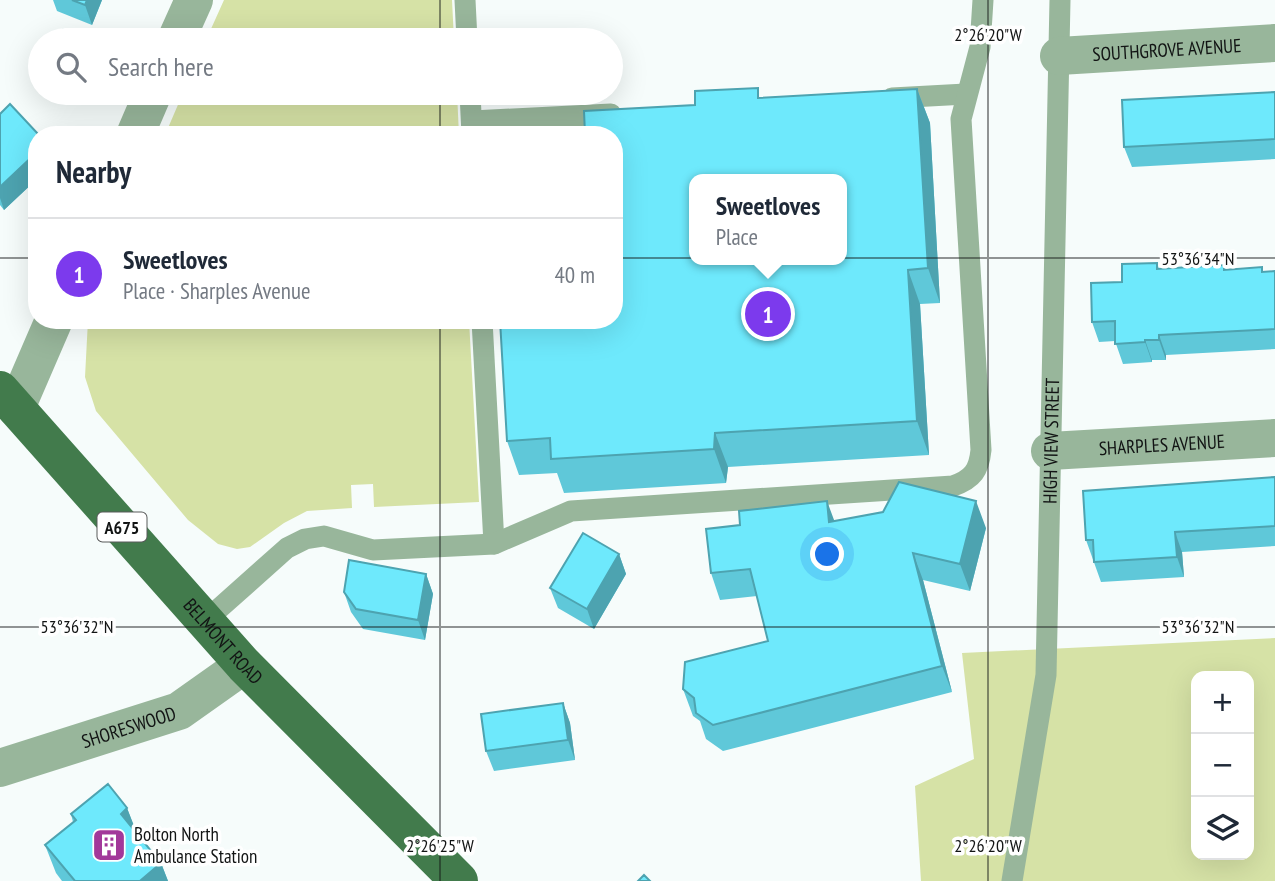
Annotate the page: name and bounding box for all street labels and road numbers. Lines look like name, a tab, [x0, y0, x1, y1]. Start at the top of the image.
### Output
street label: SOUTHGROVE AVENUE	[1092, 33, 1242, 66]
street label: HIGH VIEW STREET	[1038, 377, 1064, 504]
street label: SHARPLES AVENUE	[1098, 429, 1226, 460]
road number: A675	[97, 512, 146, 542]
street label: BELMONT ROAD	[178, 593, 268, 689]
street label: SHORESWOOD	[79, 701, 179, 753]

